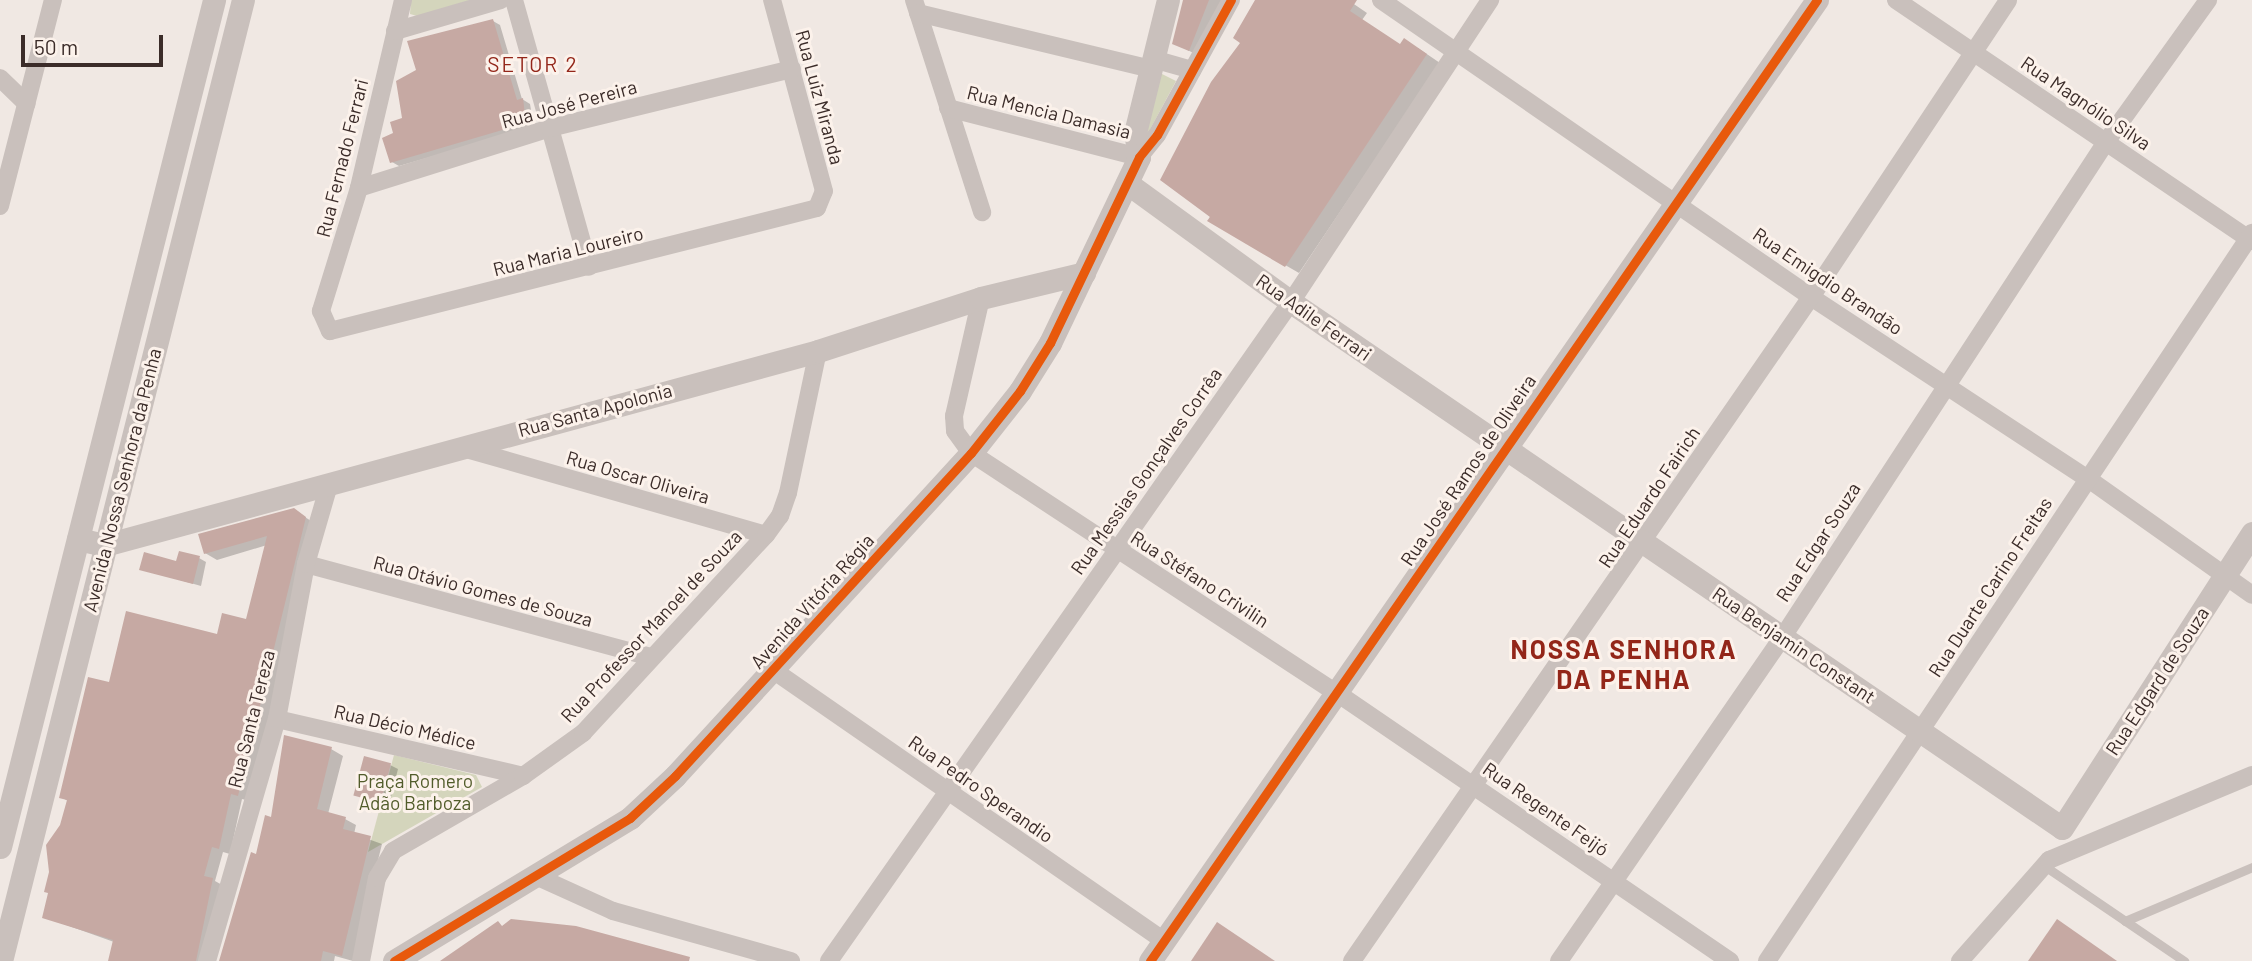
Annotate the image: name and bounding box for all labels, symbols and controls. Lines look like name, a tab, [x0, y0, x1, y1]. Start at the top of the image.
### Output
scale bar	[24, 21, 166, 65]
street label: Rua Luiz Miranda	[791, 27, 849, 167]
text: 50 m	[34, 34, 78, 59]
district label: SETOR 2	[488, 51, 578, 77]
street label: Rua Magnólio Silva	[2017, 51, 2155, 155]
street label: Rua José Pereira	[499, 75, 639, 133]
street label: Rua Fernado Ferrari	[311, 77, 373, 239]
street label: Rua Mencia Damasia	[965, 81, 1133, 143]
street label: Rua Maria Loureiro	[490, 221, 646, 281]
street label: Rua Emigdio Brandão	[1749, 222, 1907, 340]
street label: Rua Adile Ferrari	[1252, 269, 1376, 365]
street label: Avenida Nossa Senhora da Penha	[78, 346, 166, 614]
street label: Rua Messias Gonçalves Corrêa	[1066, 363, 1226, 579]
street label: Rua José Ramos de Oliveira	[1395, 370, 1541, 570]
street label: Rua Santa Apolonia	[515, 378, 675, 442]
street label: Rua Eduardo Fairich	[1593, 422, 1705, 572]
street label: Rua Oscar Oliveira	[564, 446, 712, 508]
street label: Rua Edgar Souza	[1771, 478, 1865, 606]
street label: Rua Duarte Carino Freitas	[1923, 493, 2057, 681]
street label: Rua Professor Manoel de Souza	[556, 525, 746, 727]
street label: Rua Stéfano Crivilin	[1127, 526, 1273, 632]
street label: Avenida Vitória Régia	[746, 529, 878, 673]
street label: Rua Otávio Gomes de Souza	[371, 551, 595, 631]
street label: Rua Benjamin Constant	[1708, 582, 1880, 708]
street label: Rua Edgard de Souza	[2101, 603, 2213, 759]
district label: NOSSA SENHORA DA PENHA	[1512, 633, 1736, 694]
street label: Rua Santa Tereza	[223, 648, 279, 790]
street label: Rua Décio Médice	[332, 700, 478, 754]
street label: Rua Pedro Sperandio	[904, 730, 1058, 848]
street label: Rua Regente Feijó	[1479, 757, 1613, 861]
park label: Praça Romero Adão Barboza	[357, 770, 473, 814]

